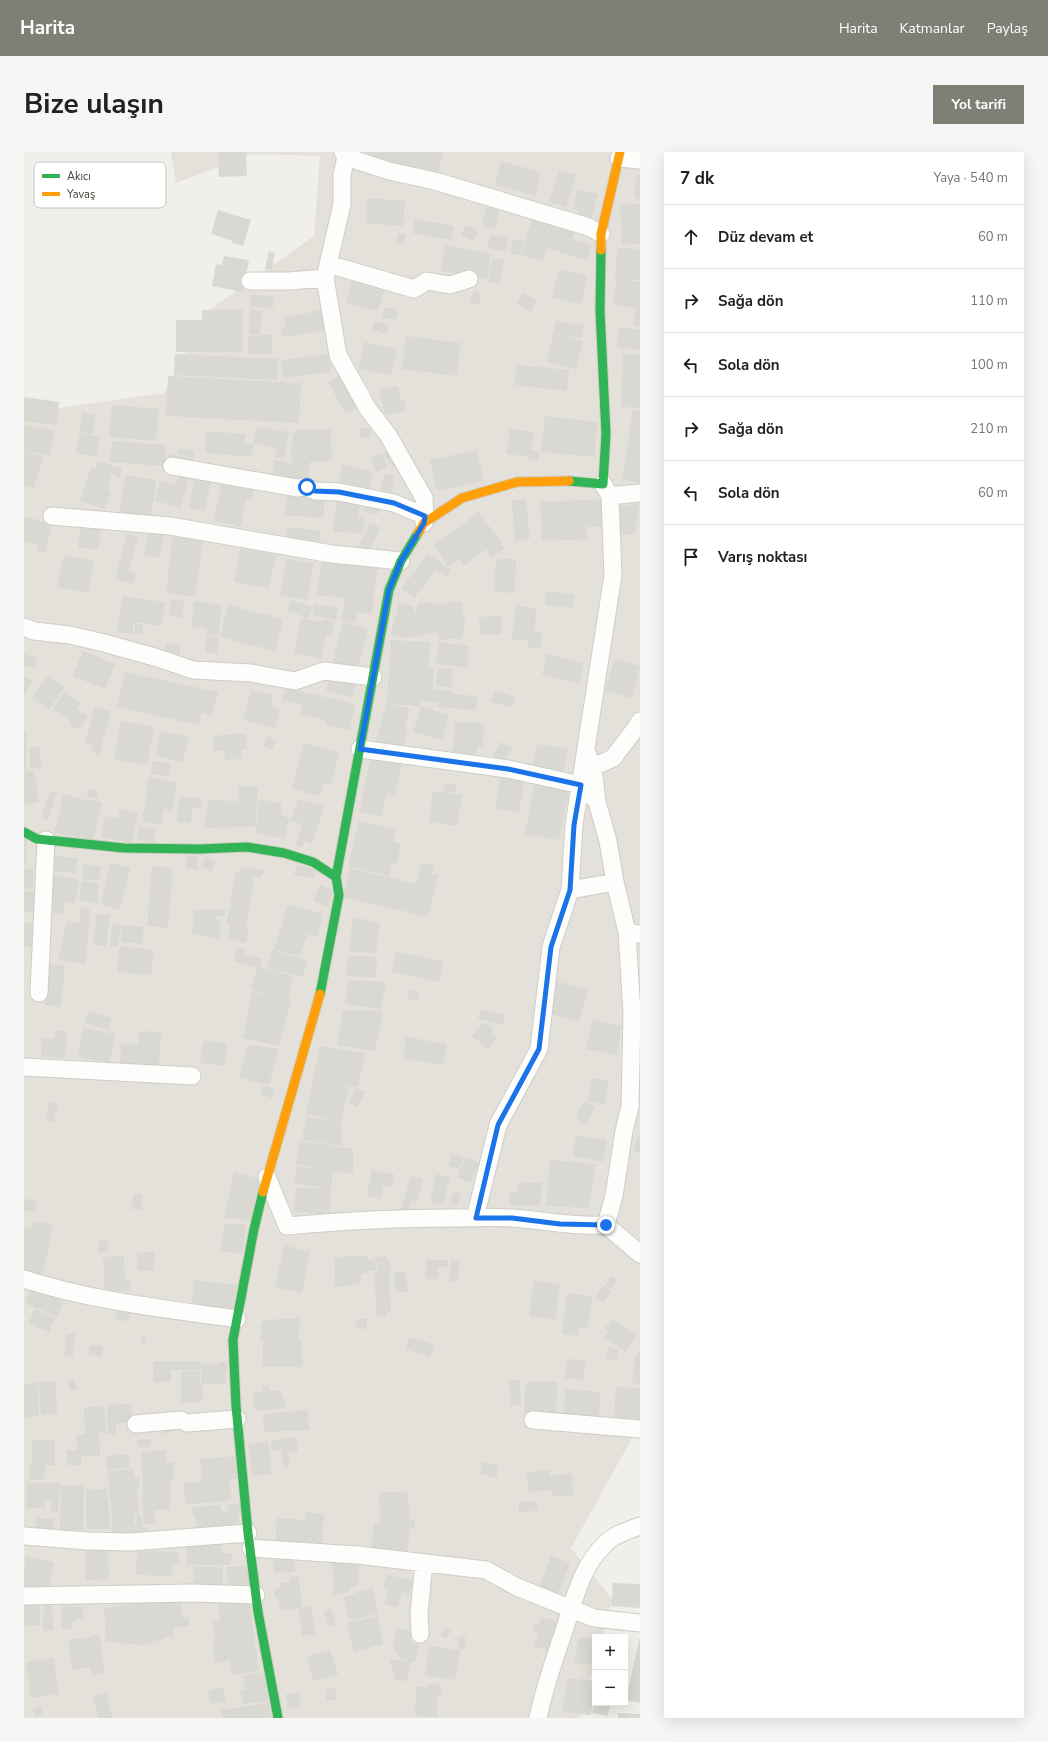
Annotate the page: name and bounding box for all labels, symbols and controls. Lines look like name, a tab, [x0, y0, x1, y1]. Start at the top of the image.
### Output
text: Harita	[20, 15, 75, 41]
text: Harita	[839, 19, 878, 38]
text: Katmanlar	[900, 19, 965, 38]
text: Paylaş	[987, 19, 1028, 38]
text: Bize ulaşın	[24, 85, 164, 123]
button: Yol tarifi	[933, 85, 1024, 124]
legend	[34, 162, 166, 208]
text: 7 dk	[680, 167, 714, 190]
text: Akıcı	[67, 169, 91, 184]
text: Yaya · 540 m	[933, 169, 1008, 187]
text: Yavaş	[66, 187, 95, 202]
icon: ahead	[680, 226, 702, 248]
text: Düz devam et	[718, 227, 813, 247]
text: 60 m	[978, 228, 1008, 246]
icon: right	[680, 290, 702, 312]
text: Sağa dön	[718, 291, 783, 311]
text: 110 m	[970, 292, 1008, 310]
icon: left	[680, 354, 702, 376]
text: Sola dön	[718, 355, 780, 375]
text: 100 m	[970, 356, 1008, 374]
icon: right	[680, 418, 702, 440]
text: Sağa dön	[718, 419, 783, 439]
text: 210 m	[970, 420, 1008, 438]
route start	[298, 478, 316, 496]
icon: left	[680, 482, 702, 504]
text: Sola dön	[718, 483, 780, 503]
text: 60 m	[978, 484, 1008, 502]
icon: arrive	[680, 546, 702, 568]
text: Varış noktası	[718, 547, 807, 567]
route end	[597, 1216, 615, 1234]
map controls	[592, 1634, 628, 1706]
button: +	[592, 1634, 628, 1670]
button: −	[592, 1670, 628, 1706]

